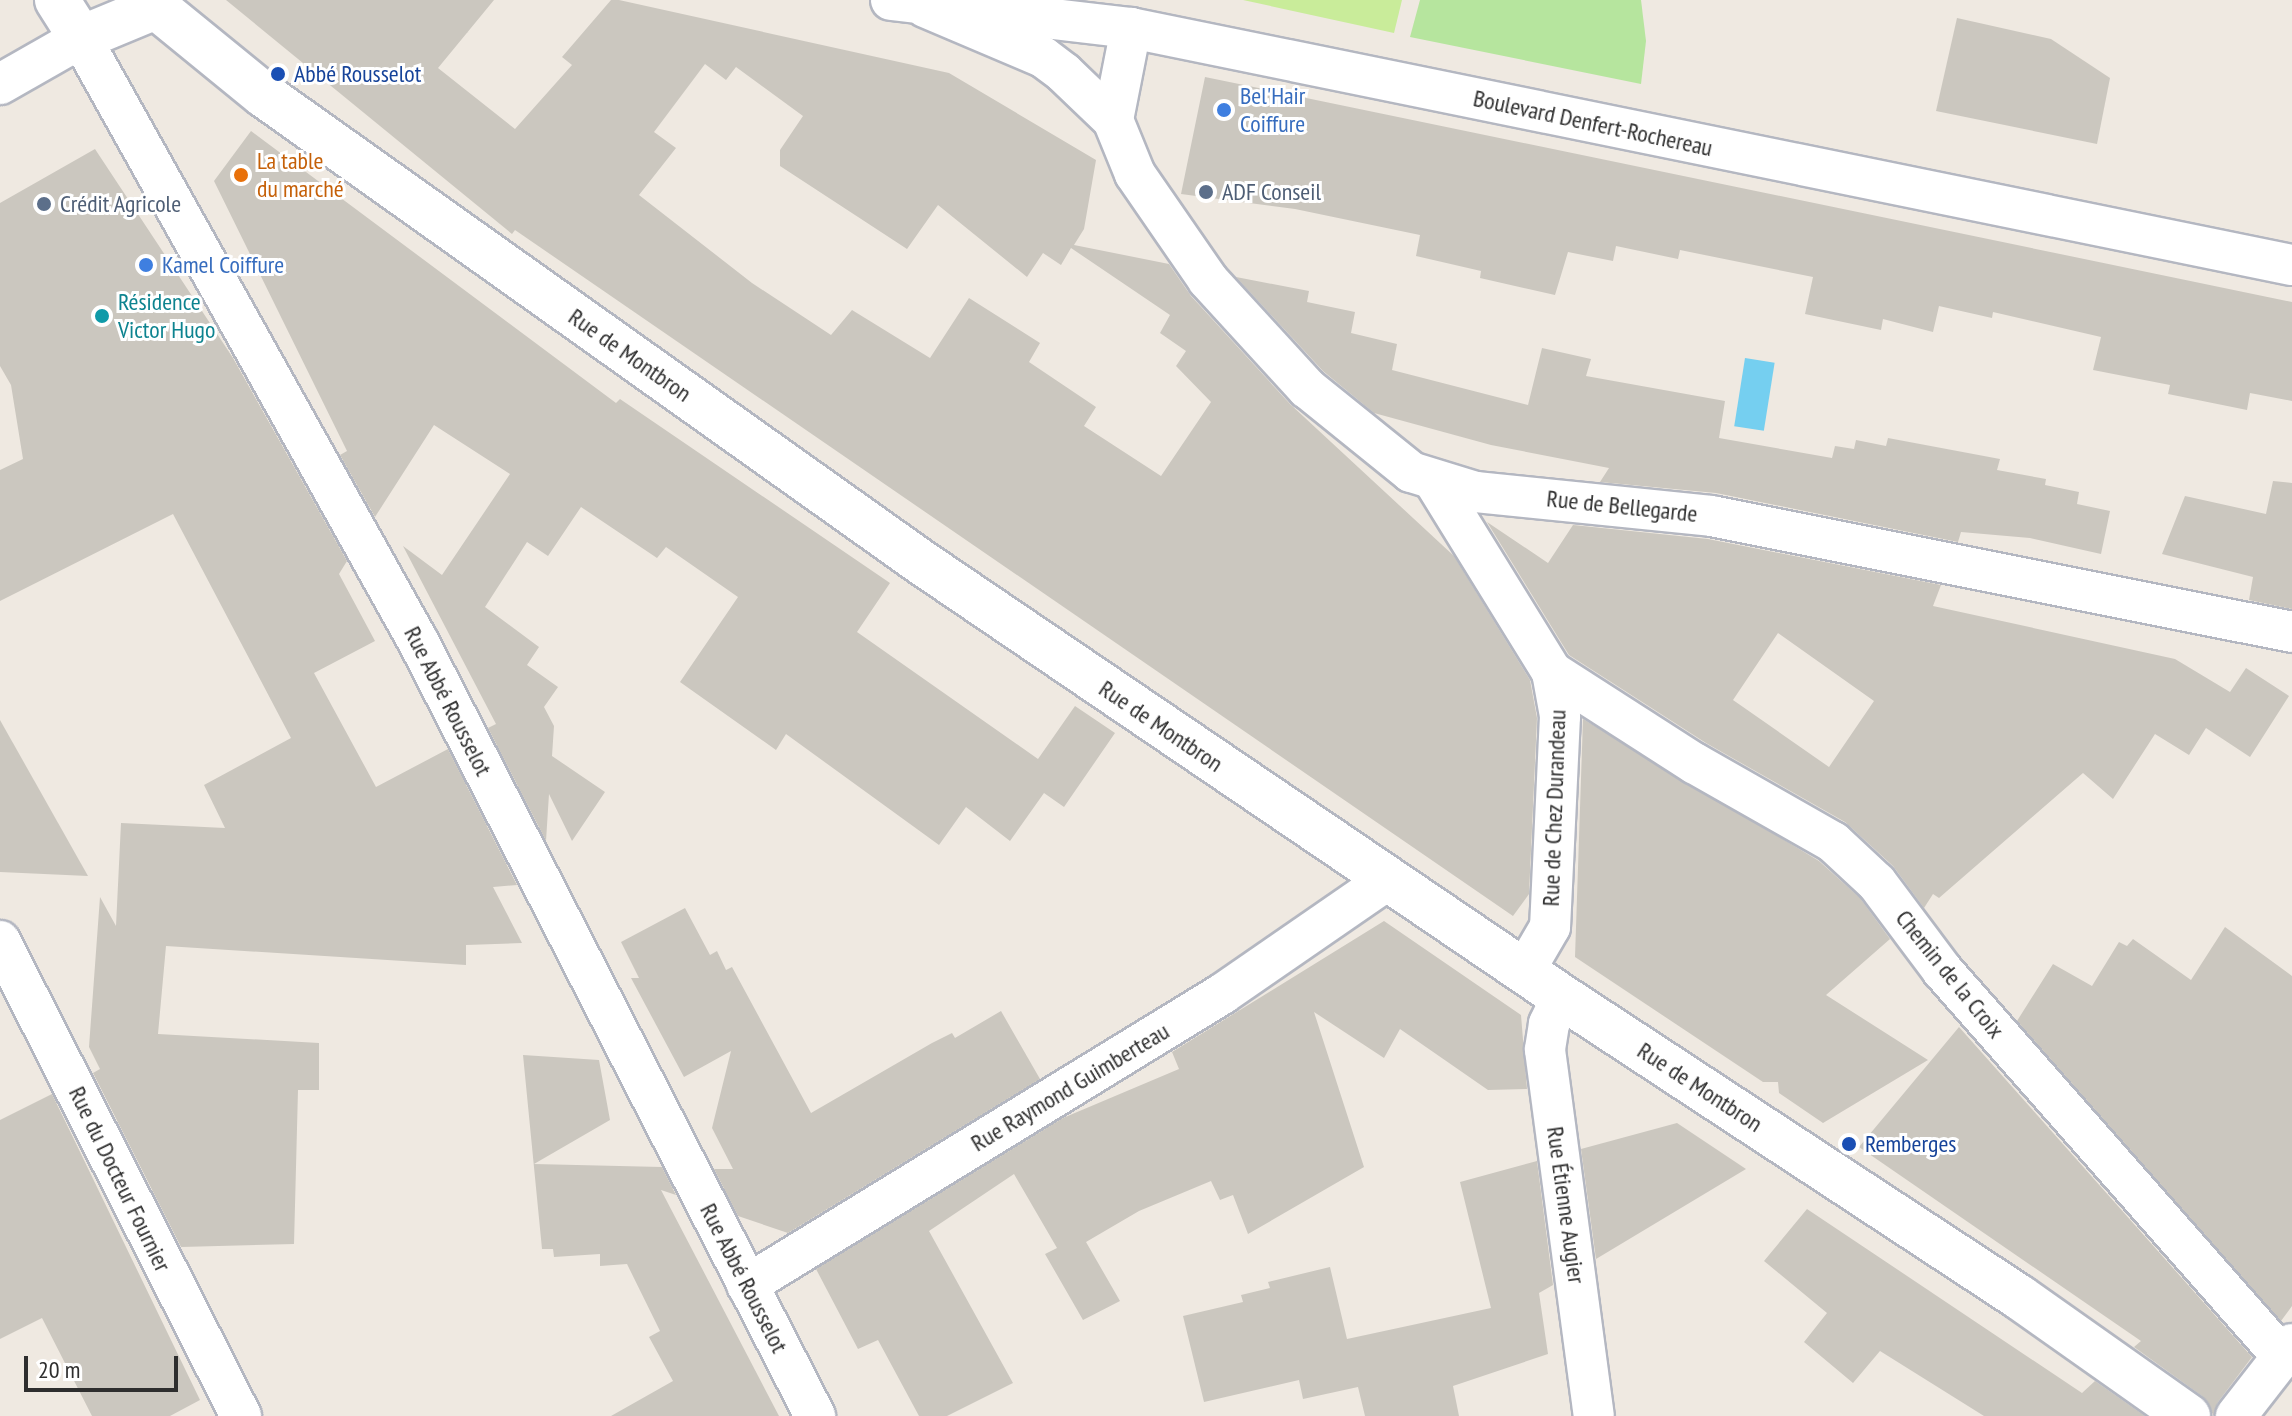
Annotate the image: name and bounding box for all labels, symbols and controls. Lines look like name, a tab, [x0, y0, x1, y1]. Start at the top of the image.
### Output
place label: Abbé Rousselot	[294, 60, 421, 88]
marker: Abbé Rousselot	[269, 65, 287, 83]
place label: Bel'Hair Coiffure	[1240, 82, 1305, 138]
street label: Boulevard Denfert-Rochereau	[1471, 84, 1715, 162]
marker: Bel'Hair Coiffure	[1215, 101, 1233, 119]
place label: La table du marché	[257, 147, 344, 203]
marker: La table du marché	[232, 166, 250, 184]
place label: ADF Conseil	[1222, 178, 1321, 206]
marker: ADF Conseil	[1197, 183, 1215, 201]
place label: Crédit Agricole	[60, 190, 182, 218]
marker: Crédit Agricole	[35, 195, 53, 213]
place label: Kamel Coiffure	[162, 251, 284, 279]
marker: Kamel Coiffure	[137, 256, 155, 274]
place label: Résidence Victor Hugo	[118, 288, 215, 344]
street label: Rue de Montbron	[563, 302, 697, 408]
marker: Résidence Victor Hugo	[93, 307, 111, 325]
street label: Rue de Bellegarde	[1545, 484, 1699, 528]
street label: Rue Abbé Rousselot	[398, 621, 498, 781]
street label: Rue de Montbron	[1094, 674, 1228, 778]
street label: Rue de Chez Durandeau	[1536, 709, 1572, 907]
street label: Chemin de la Croix	[1890, 904, 2010, 1044]
street label: Rue Raymond Guimberteau	[966, 1016, 1174, 1158]
street label: Rue de Montbron	[1632, 1036, 1768, 1138]
street label: Rue du Docteur Fournier	[63, 1082, 177, 1276]
street label: Rue Étienne Augier	[1541, 1124, 1591, 1286]
place label: Remberges	[1865, 1130, 1956, 1158]
marker: Remberges	[1840, 1135, 1858, 1153]
street label: Rue Abbé Rousselot	[694, 1198, 794, 1358]
scale bar	[28, 1340, 182, 1390]
text: 20 m	[38, 1354, 80, 1385]

